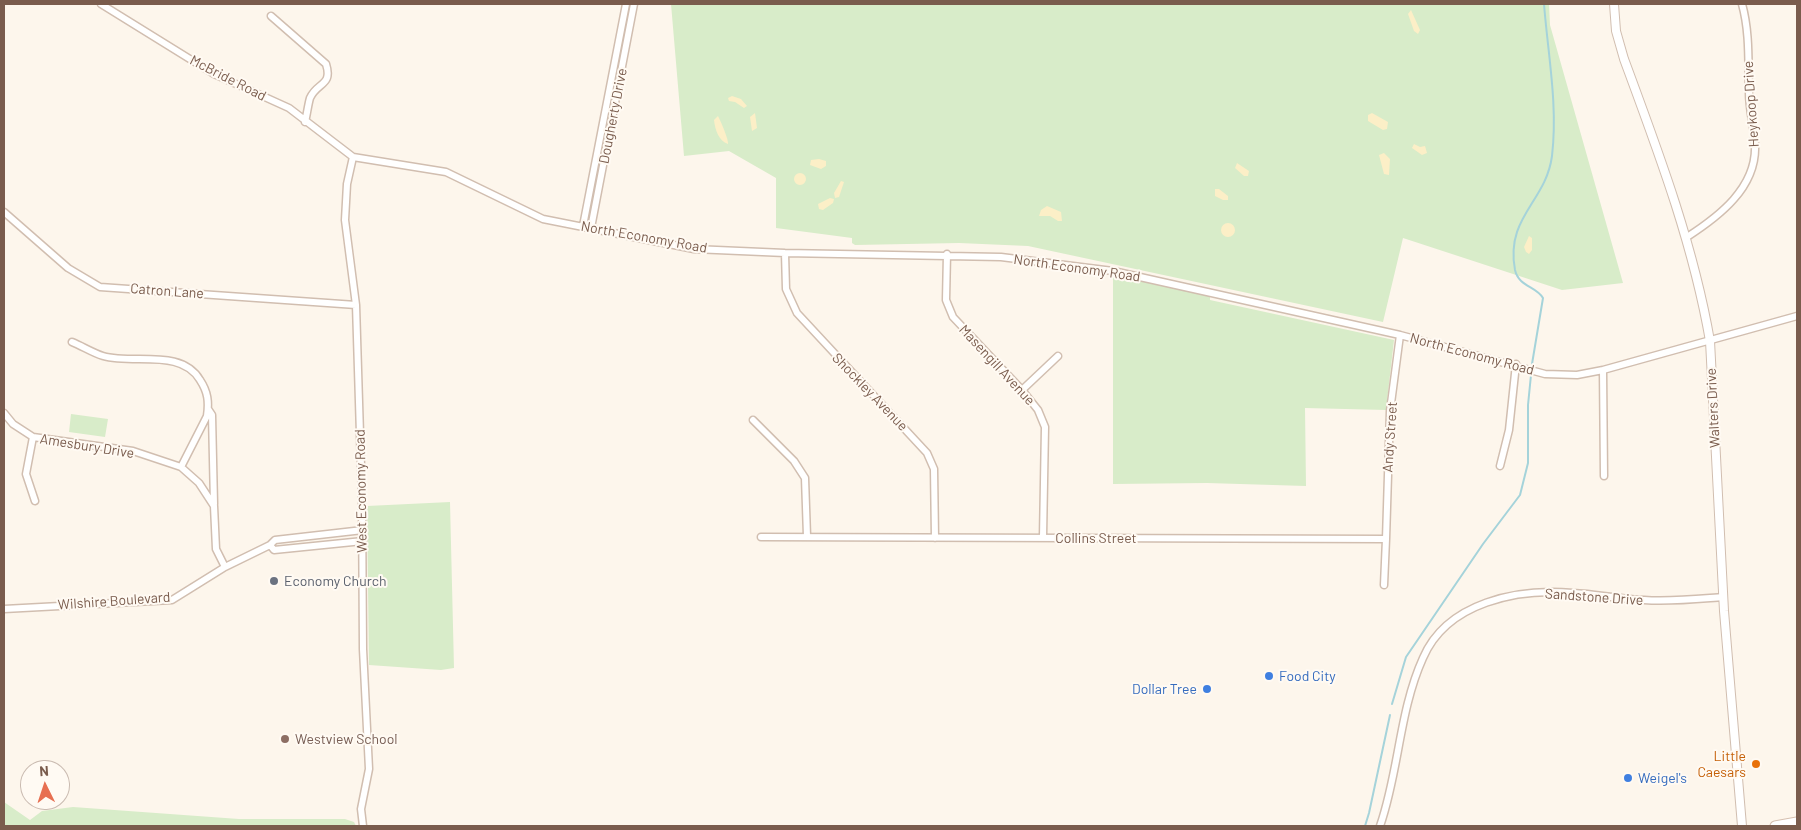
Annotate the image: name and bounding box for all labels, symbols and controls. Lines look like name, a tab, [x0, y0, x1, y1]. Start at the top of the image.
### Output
street label: McBride Road	[187, 52, 269, 104]
street label: Heykoop Drive	[1740, 60, 1762, 148]
street label: Dougherty Drive	[595, 67, 631, 165]
street label: North Economy Road	[580, 218, 708, 256]
street label: North Economy Road	[1013, 251, 1141, 285]
street label: Catron Lane	[130, 280, 204, 302]
street label: Masengill Avenue	[955, 321, 1039, 409]
street label: North Economy Road	[1408, 329, 1536, 379]
street label: Shockley Avenue	[829, 350, 911, 434]
street label: Walters Drive	[1703, 368, 1723, 448]
street label: Andy Street	[1379, 401, 1401, 473]
street label: West Economy Road	[352, 429, 370, 553]
street label: Amesbury Drive	[39, 430, 135, 462]
street label: Collins Street	[1055, 530, 1137, 546]
place label: Economy Church	[284, 573, 387, 589]
marker: Economy Church	[268, 575, 280, 587]
street label: Sandstone Drive	[1544, 585, 1644, 609]
street label: Wilshire Boulevard	[57, 589, 171, 613]
place label: Food City	[1279, 668, 1336, 684]
marker: Food City	[1263, 670, 1275, 682]
place label: Dollar Tree	[1132, 681, 1197, 697]
marker: Dollar Tree	[1201, 683, 1213, 695]
place label: Westview School	[295, 731, 398, 747]
marker: Westview School	[279, 733, 291, 745]
place label: Little Caesars	[1697, 748, 1746, 780]
marker: Little Caesars	[1750, 758, 1762, 770]
north arrow	[20, 760, 70, 810]
text: N	[39, 762, 49, 779]
place label: Weigel's	[1638, 770, 1687, 786]
marker: Weigel's	[1622, 772, 1634, 784]

